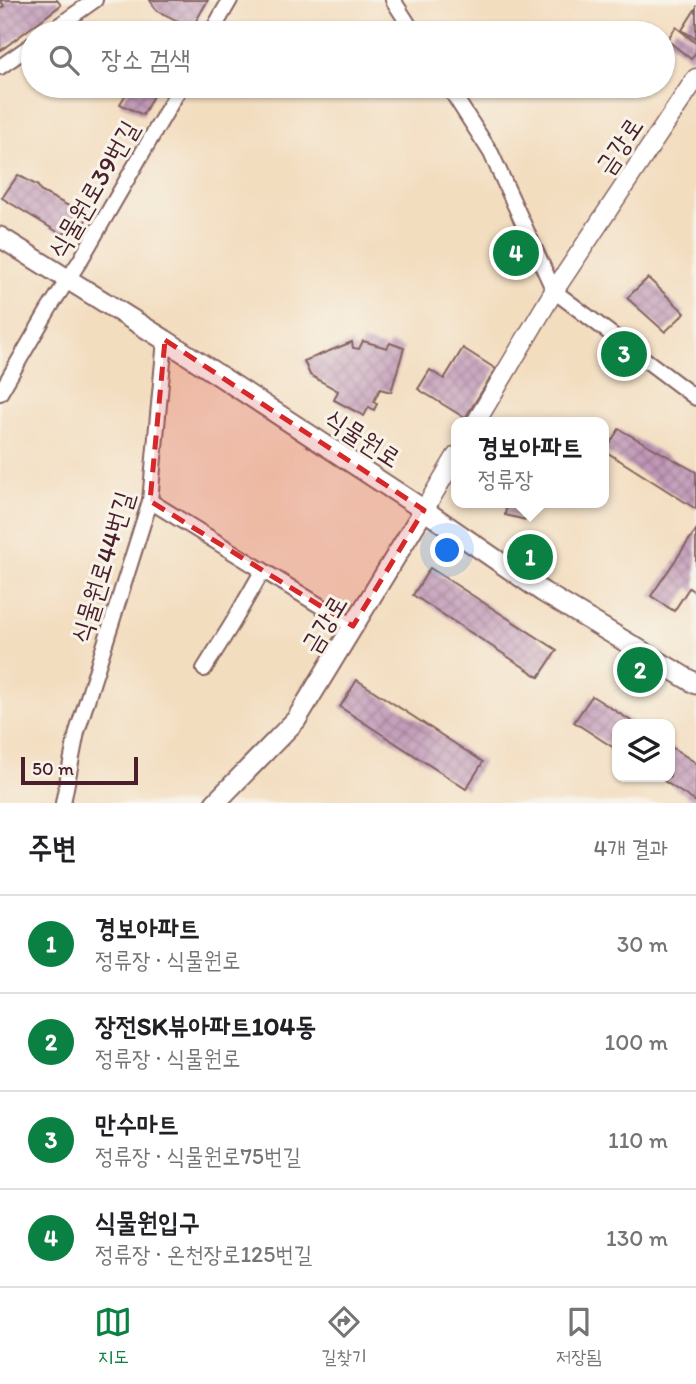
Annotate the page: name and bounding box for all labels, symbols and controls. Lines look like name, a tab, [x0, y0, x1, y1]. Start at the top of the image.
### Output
search box	[21, 21, 675, 98]
icon: search	[45, 41, 83, 79]
text: 장소 검색	[101, 43, 191, 75]
street label: 금강로	[588, 111, 650, 181]
street label: 식물원로39번길	[41, 115, 145, 263]
pin: 4	[493, 227, 539, 279]
pin: 3	[601, 328, 647, 380]
street label: 식물원로	[319, 402, 407, 474]
popup	[451, 417, 609, 508]
text: 경보아파트	[478, 431, 582, 463]
text: 정류장	[478, 465, 533, 493]
street label: 식물원로44번길	[64, 487, 140, 647]
pin: 1	[507, 531, 553, 583]
your location	[430, 533, 464, 567]
street label: 금강로	[294, 589, 354, 659]
pin: 2	[617, 644, 663, 696]
map controls	[612, 719, 675, 782]
button: layers	[612, 719, 675, 782]
scale bar	[21, 754, 138, 786]
text: 50 m	[32, 757, 74, 780]
text: 주변	[28, 829, 76, 866]
text: 4개 결과	[593, 834, 668, 862]
text: 경보아파트	[95, 912, 200, 944]
text: 1	[46, 930, 56, 958]
text: 30 m	[617, 930, 668, 958]
text: 정류장 · 식물원로	[95, 946, 240, 974]
text: 장전SK뷰아파트104동	[95, 1010, 316, 1042]
text: 2	[45, 1028, 57, 1056]
text: 100 m	[604, 1028, 668, 1056]
text: 정류장 · 식물원로	[95, 1044, 240, 1072]
text: 만수마트	[95, 1108, 179, 1140]
text: 3	[45, 1126, 57, 1154]
text: 110 m	[608, 1126, 668, 1154]
text: 정류장 · 식물원로75번길	[95, 1142, 301, 1170]
text: 식물원입구	[95, 1206, 200, 1238]
text: 4	[44, 1224, 58, 1252]
text: 130 m	[606, 1224, 668, 1252]
text: 정류장 · 온천장로125번길	[95, 1240, 312, 1268]
tab: 지도	[94, 1303, 132, 1370]
tab: 길찾기	[321, 1303, 367, 1370]
tab: 저장됨	[556, 1303, 602, 1370]

